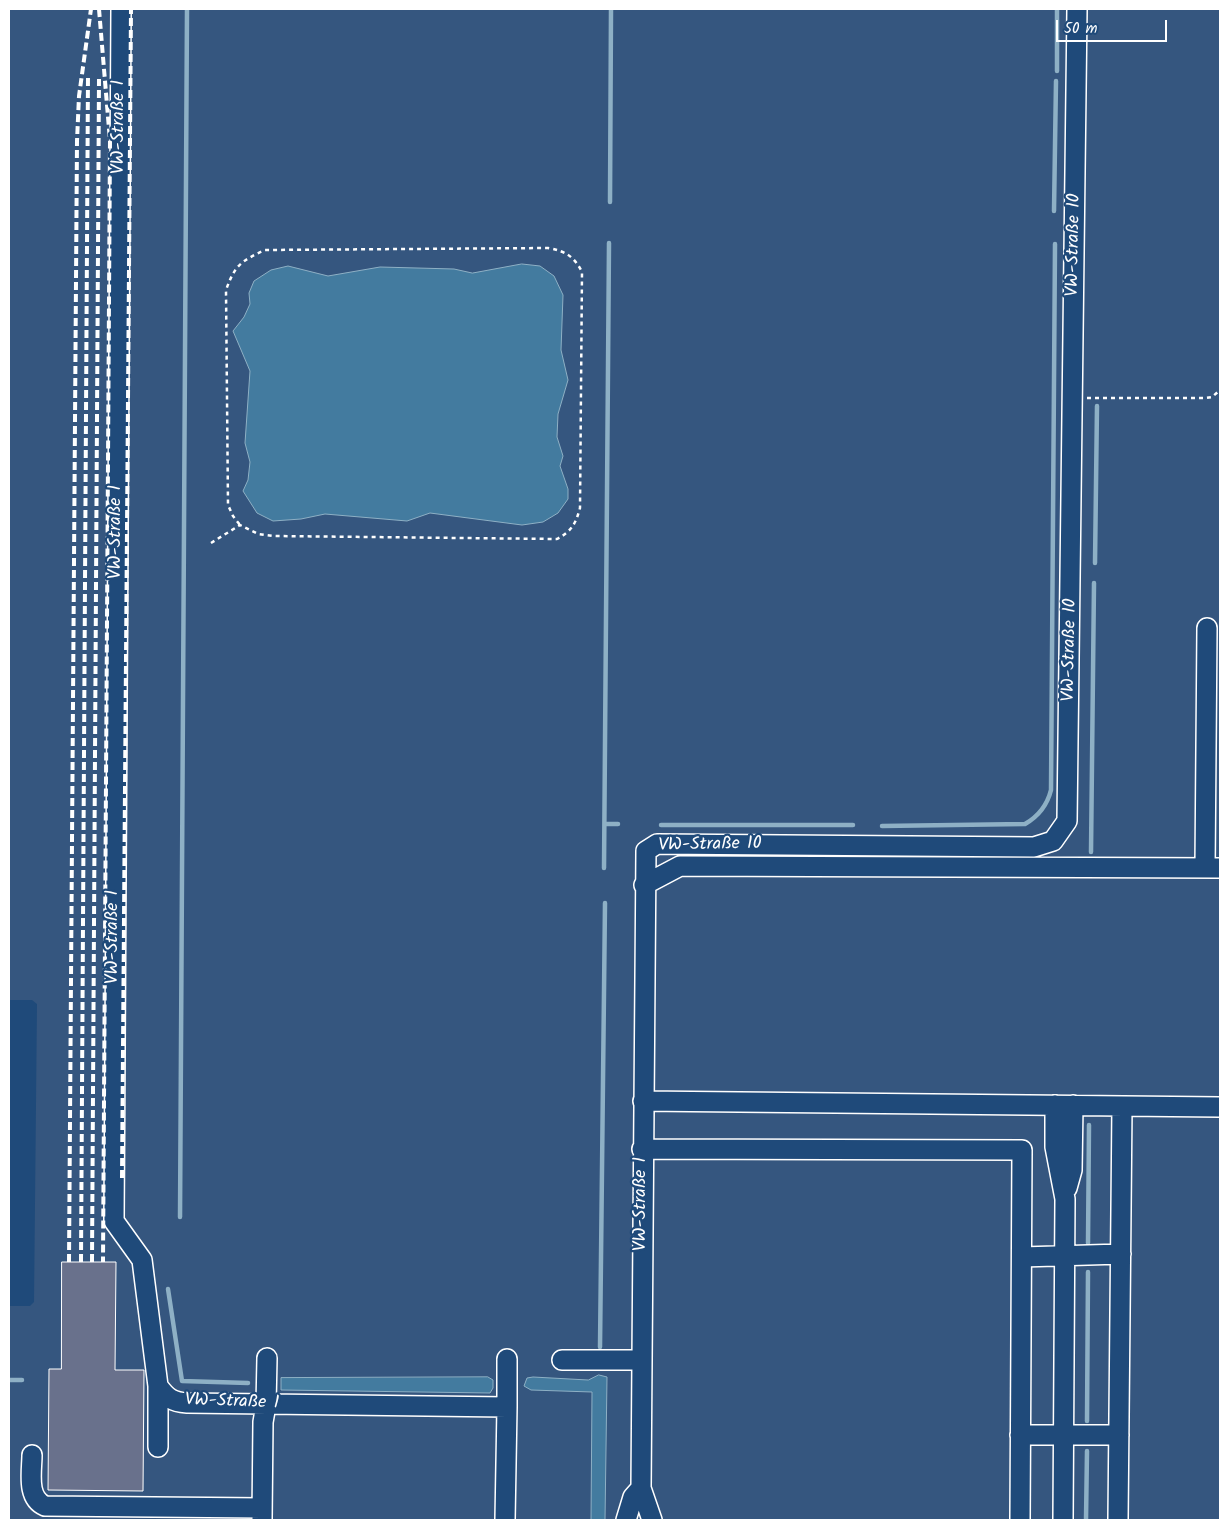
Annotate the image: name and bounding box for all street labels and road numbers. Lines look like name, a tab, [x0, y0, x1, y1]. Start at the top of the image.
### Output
street label: VW-Straße 1	[109, 80, 131, 174]
street label: VW-Straße 10	[1063, 193, 1087, 297]
street label: VW-Straße 1	[106, 485, 128, 579]
street label: VW-Straße 10	[1059, 598, 1083, 702]
street label: VW-Straße 10	[658, 834, 762, 858]
street label: VW-Straße 1	[103, 890, 125, 984]
street label: VW-Straße 1	[631, 1157, 653, 1251]
street label: VW-Straße 1	[184, 1391, 280, 1415]

